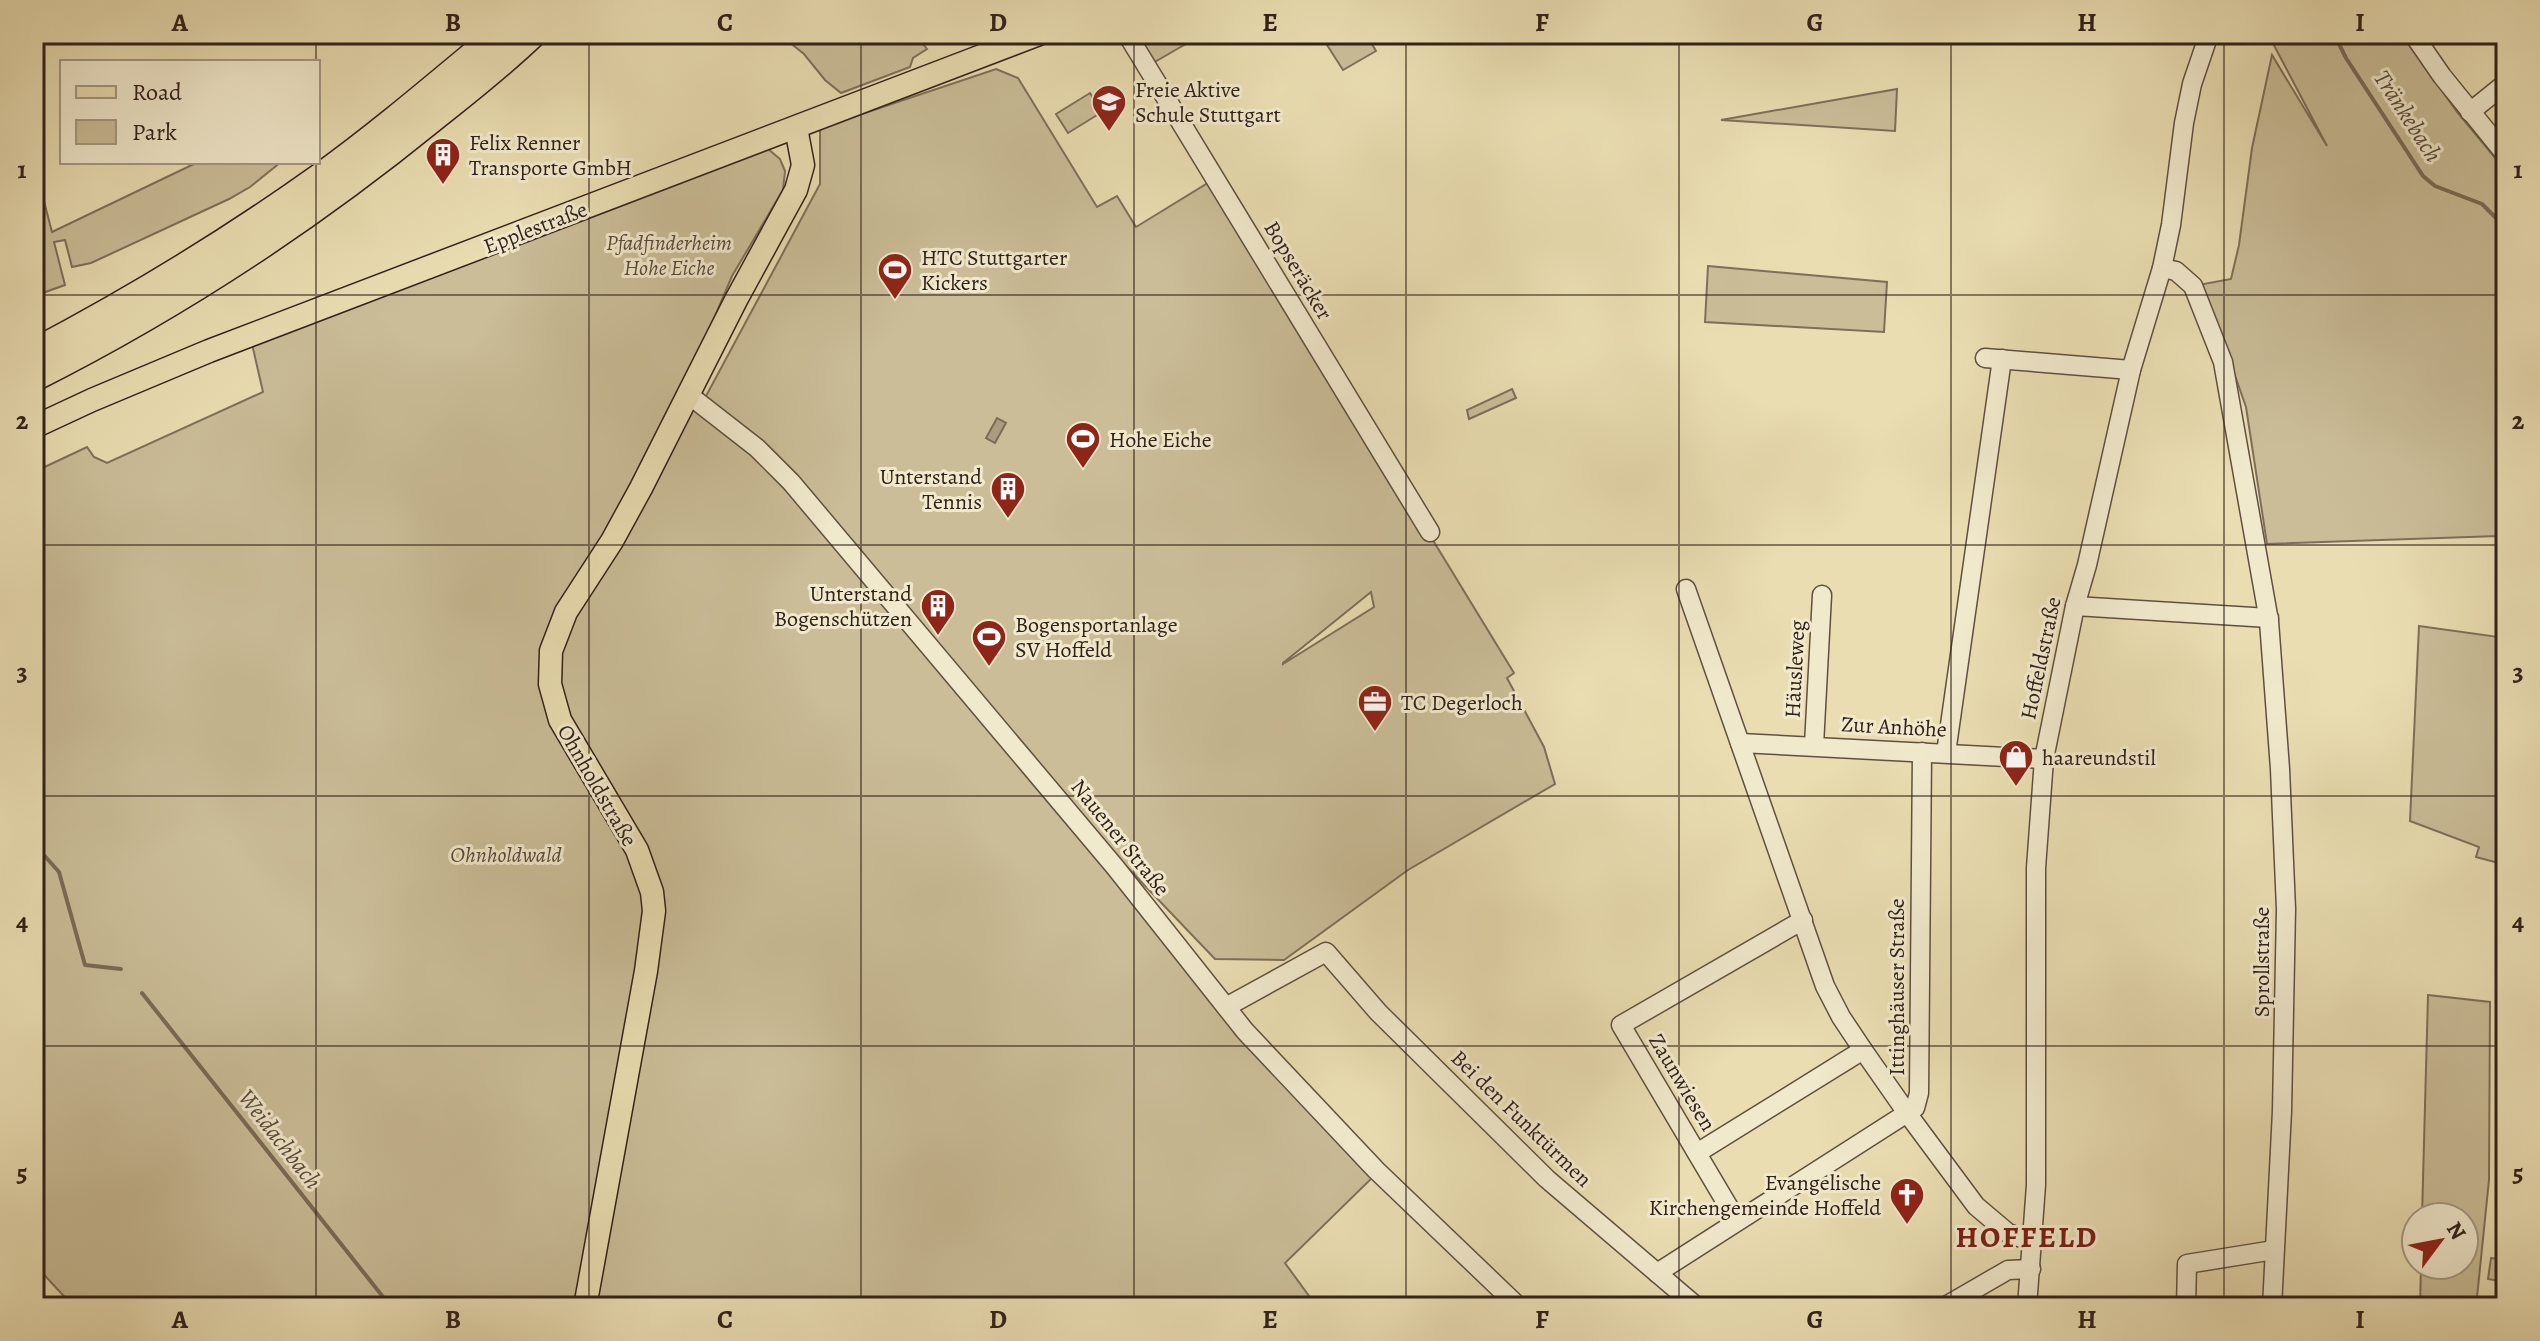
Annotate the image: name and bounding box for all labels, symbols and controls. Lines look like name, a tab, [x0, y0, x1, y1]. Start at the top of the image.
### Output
text: A	[171, 5, 189, 40]
text: B	[445, 5, 461, 40]
text: C	[717, 5, 733, 40]
text: D	[989, 5, 1007, 40]
text: E	[1262, 5, 1278, 40]
text: F	[1535, 5, 1549, 40]
text: G	[1806, 5, 1824, 40]
text: H	[2077, 5, 2097, 40]
text: I	[2355, 5, 2365, 40]
legend	[60, 60, 320, 164]
water label: Tränkebach	[2366, 64, 2450, 168]
place label: Freie Aktive Schule Stuttgart	[1135, 75, 1281, 130]
text: Road	[132, 76, 182, 108]
school or university icon: Freie Aktive Schule Stuttgart	[1090, 83, 1128, 133]
text: Park	[132, 116, 177, 148]
place label: Felix Renner Transporte GmbH	[469, 128, 632, 183]
building icon: Felix Renner Transporte GmbH	[424, 136, 462, 186]
text: 1	[17, 152, 27, 187]
text: 1	[2513, 152, 2523, 187]
street label: Epplestraße	[479, 194, 592, 261]
street label: Bopseräcker	[1257, 215, 1340, 326]
park label: Pfadfinderheim Hohe Eiche	[606, 228, 732, 283]
place label: HTC Stuttgarter Kickers	[921, 243, 1067, 298]
sports icon: HTC Stuttgarter Kickers	[876, 251, 914, 301]
text: 2	[16, 403, 29, 438]
text: 2	[2512, 403, 2525, 438]
sports icon: Hohe Eiche	[1064, 420, 1102, 470]
place label: Hohe Eiche	[1109, 425, 1212, 455]
place label: Unterstand Tennis	[880, 462, 982, 517]
building icon: Unterstand Tennis	[989, 470, 1027, 520]
place label: Unterstand Bogenschützen	[774, 579, 912, 634]
building icon: Unterstand Bogenschützen	[919, 587, 957, 637]
street label: Hoffeldstraße	[2013, 594, 2069, 722]
place label: Bogensportanlage SV Hoffeld	[1015, 610, 1178, 665]
sports icon: Bogensportanlage SV Hoffeld	[970, 618, 1008, 668]
street label: Häusleweg	[1777, 619, 1813, 719]
text: 3	[16, 654, 28, 689]
text: 3	[2512, 654, 2524, 689]
office icon: TC Degerloch	[1356, 683, 1394, 733]
place label: TC Degerloch	[1401, 688, 1523, 718]
street label: Zur Anhöhe	[1840, 709, 1948, 745]
street label: Ohnholdstraße	[550, 719, 644, 852]
shop icon: haareundstil	[1997, 738, 2035, 788]
place label: haareundstil	[2042, 743, 2156, 773]
street label: Nauener Straße	[1064, 773, 1177, 902]
park label: Ohnholdwald	[450, 840, 562, 870]
street label: Ittinghäuser Straße	[1882, 898, 1912, 1076]
text: 4	[16, 904, 28, 939]
text: 4	[2512, 904, 2524, 939]
street label: Sprollstraße	[2247, 907, 2277, 1017]
street label: Zaunwiesen	[1641, 1028, 1723, 1137]
street label: Bei den Funktürmen	[1444, 1044, 1598, 1194]
water label: Weidachbach	[231, 1082, 329, 1196]
text: 5	[16, 1155, 28, 1190]
text: 5	[2512, 1155, 2524, 1190]
place label: Evangelische Kirchengemeinde Hoffeld	[1649, 1168, 1881, 1223]
church icon: Evangelische Kirchengemeinde Hoffeld	[1888, 1176, 1926, 1226]
north arrow	[2400, 1201, 2480, 1281]
text: N	[2439, 1216, 2473, 1246]
district label: HOFFELD	[1956, 1217, 2098, 1257]
text: A	[171, 1302, 189, 1337]
text: B	[445, 1302, 461, 1337]
text: C	[717, 1302, 733, 1337]
text: D	[989, 1302, 1007, 1337]
text: E	[1262, 1302, 1278, 1337]
text: F	[1535, 1302, 1549, 1337]
text: G	[1806, 1302, 1824, 1337]
text: H	[2077, 1302, 2097, 1337]
text: I	[2355, 1302, 2365, 1337]

